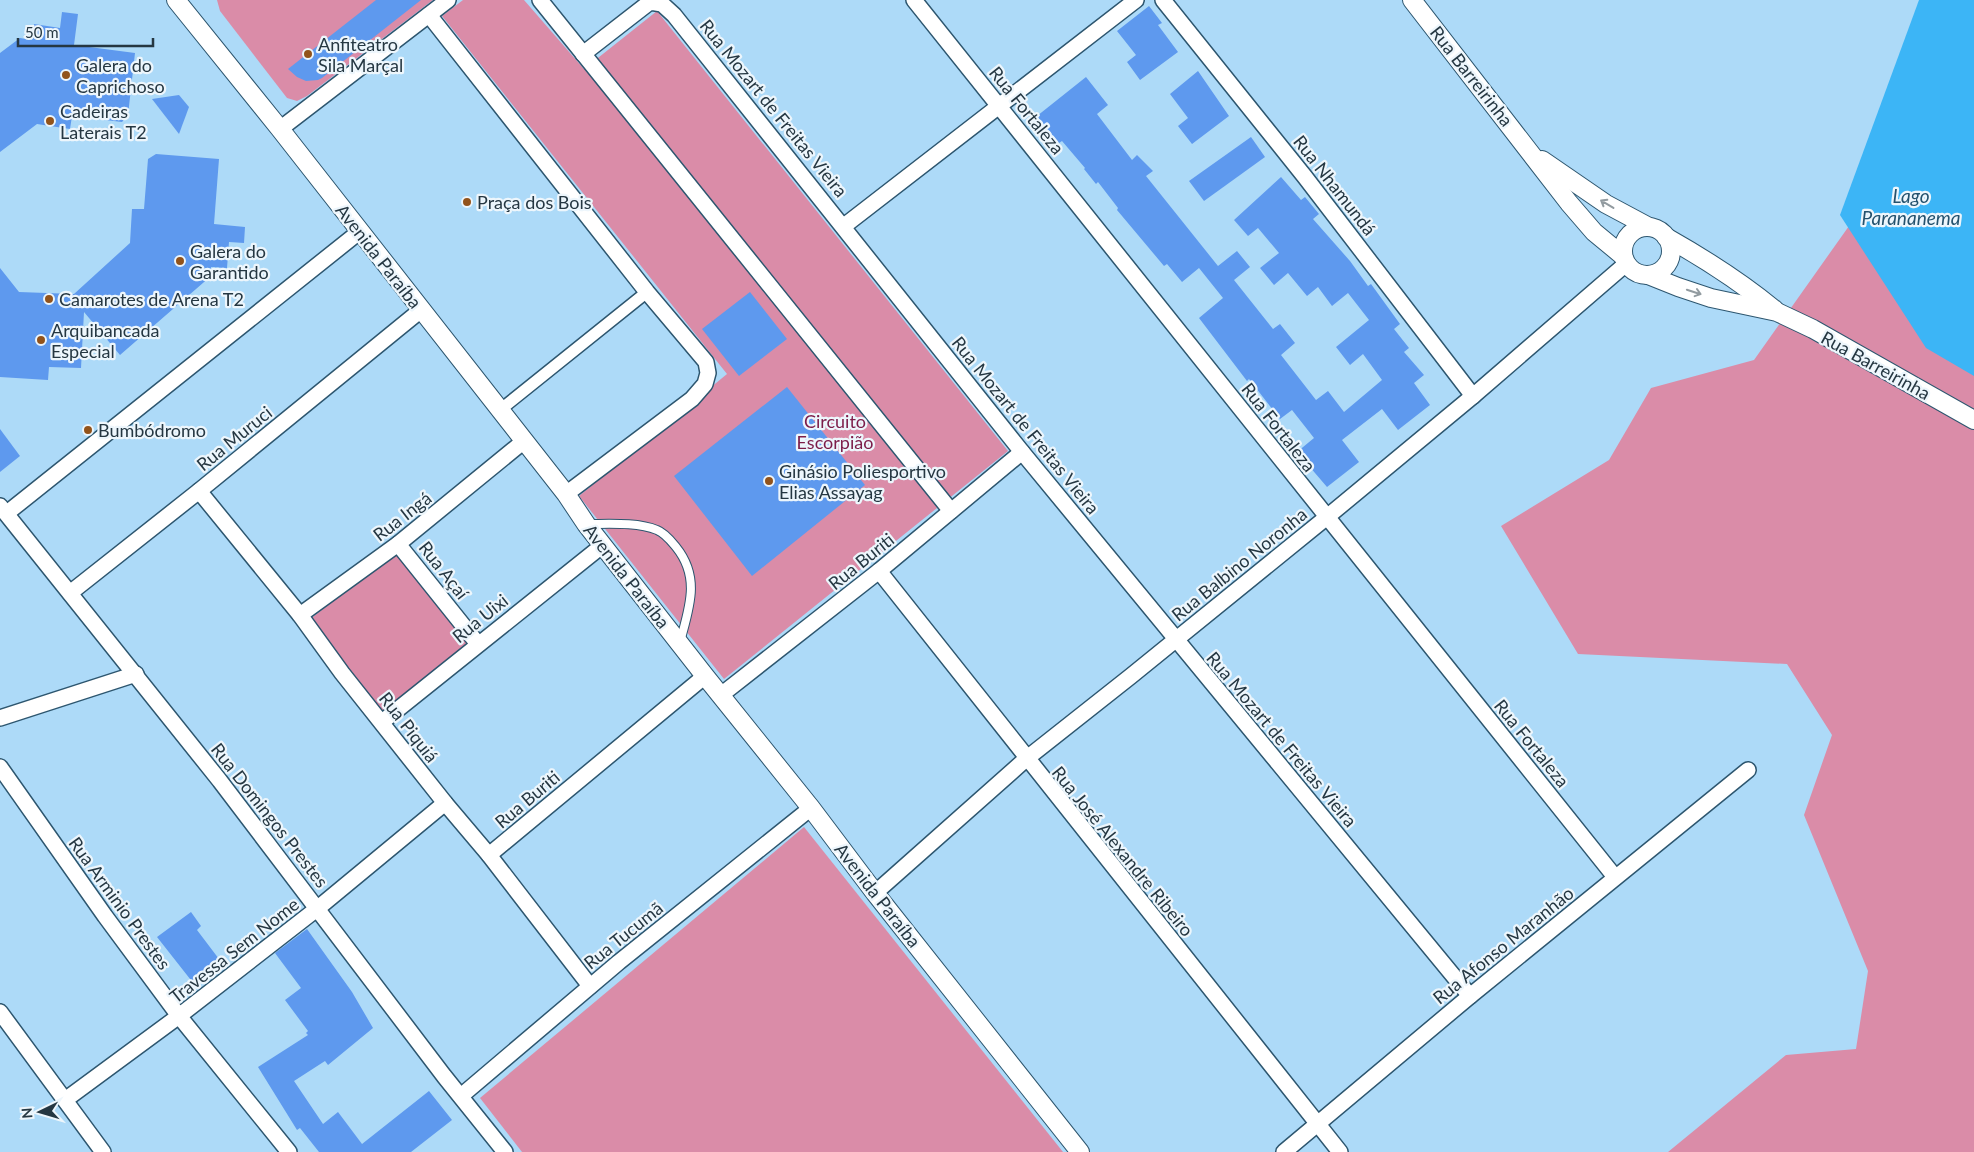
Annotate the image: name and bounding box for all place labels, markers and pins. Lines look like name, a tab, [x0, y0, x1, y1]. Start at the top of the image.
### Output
place label: Anfiteatro Sila Marçal	[318, 33, 403, 76]
marker: Anfiteatro Sila Marçal	[302, 48, 314, 60]
place label: Galera do Caprichoso	[76, 54, 165, 97]
marker: Galera do Caprichoso	[60, 69, 72, 81]
place label: Cadeiras Laterais T2	[60, 100, 147, 143]
marker: Cadeiras Laterais T2	[44, 115, 56, 127]
place label: Praça dos Bois	[477, 191, 592, 213]
marker: Praça dos Bois	[461, 196, 473, 208]
place label: Galera do Garantido	[190, 240, 269, 283]
marker: Galera do Garantido	[174, 255, 186, 267]
place label: Camarotes de Arena T2	[59, 288, 244, 310]
marker: Camarotes de Arena T2	[43, 293, 55, 305]
place label: Arquibancada Especial	[51, 319, 159, 362]
marker: Arquibancada Especial	[35, 334, 47, 346]
place label: Bumbódromo	[98, 419, 206, 441]
marker: Bumbódromo	[82, 424, 94, 436]
place label: Ginásio Poliesportivo Elias Assayag	[779, 460, 946, 503]
marker: Ginásio Poliesportivo Elias Assayag	[763, 475, 775, 487]

